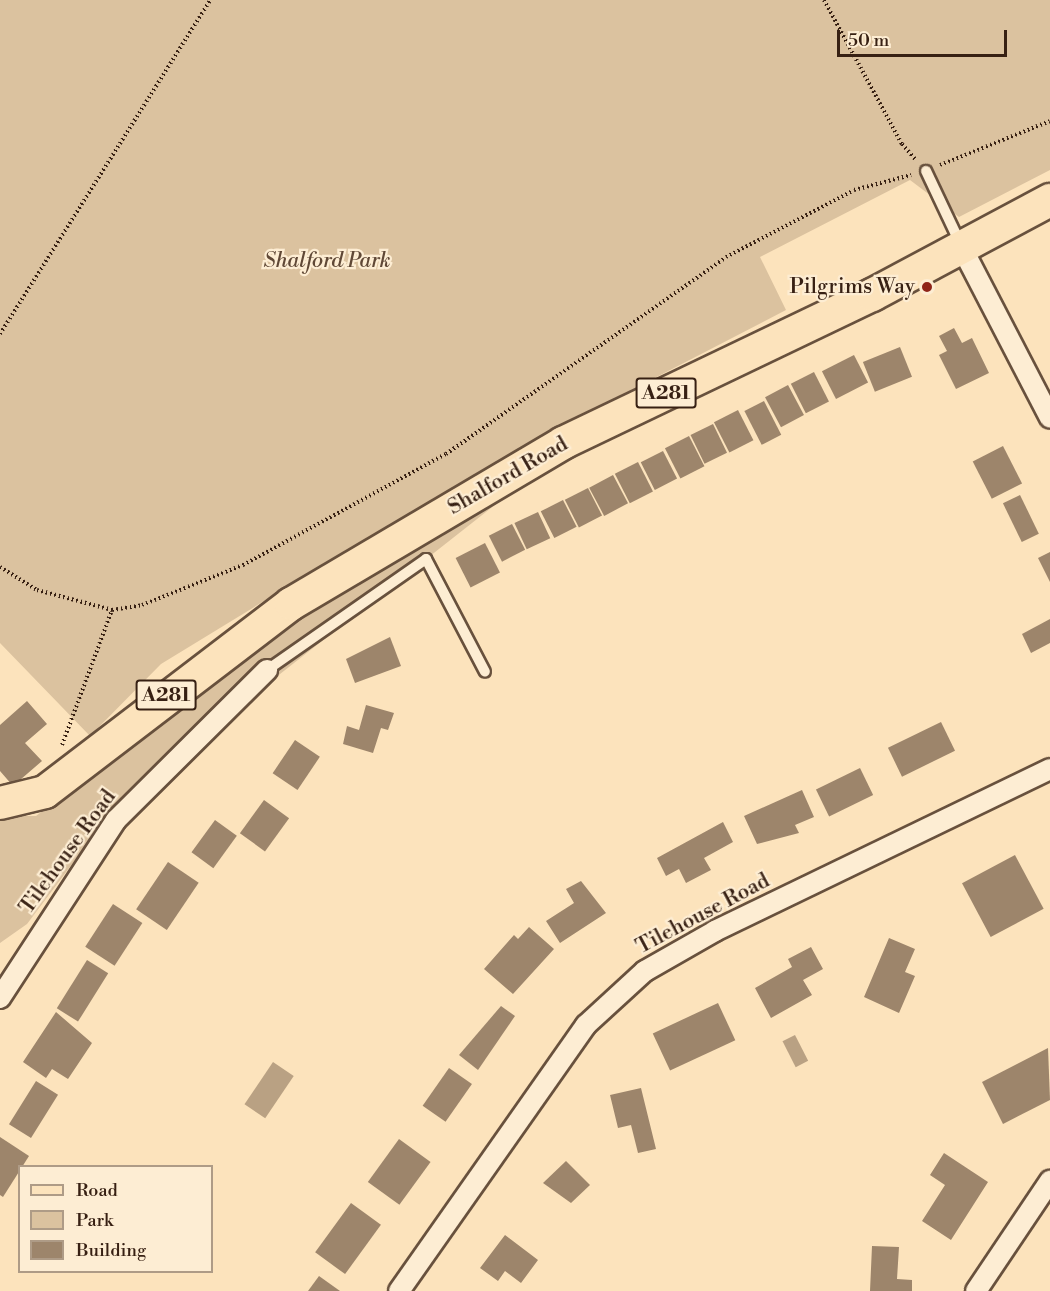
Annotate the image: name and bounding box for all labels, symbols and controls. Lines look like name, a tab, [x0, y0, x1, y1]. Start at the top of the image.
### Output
scale bar	[840, 18, 1010, 56]
text: 50 m	[848, 29, 889, 52]
park label: Shalford Park	[264, 248, 390, 274]
place label: Pilgrims Way	[789, 274, 915, 300]
marker: Pilgrims Way	[920, 280, 934, 294]
road number: A281	[634, 376, 698, 410]
street label: Shalford Road	[444, 432, 572, 520]
road number: A281	[134, 678, 198, 712]
street label: Tilehouse Road	[14, 785, 122, 919]
street label: Tilehouse Road	[632, 868, 774, 960]
legend	[18, 1165, 213, 1273]
text: Road	[76, 1179, 118, 1202]
text: Park	[76, 1209, 113, 1232]
text: Building	[76, 1239, 146, 1262]

